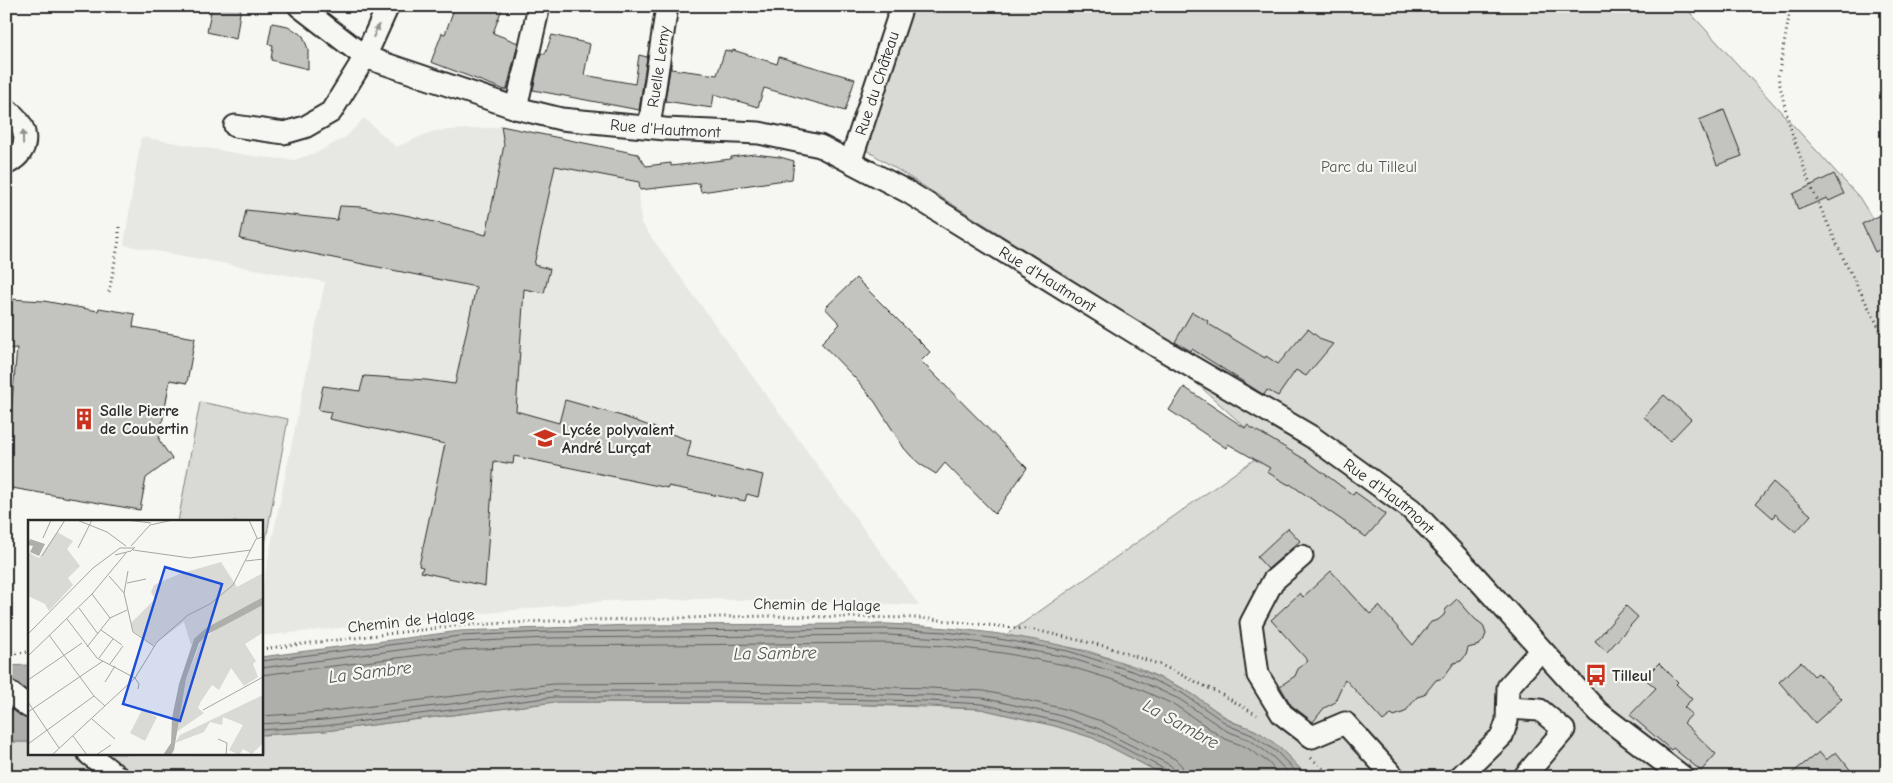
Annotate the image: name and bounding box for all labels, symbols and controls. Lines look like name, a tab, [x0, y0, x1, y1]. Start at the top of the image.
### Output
one-way arrow	[373, 24, 381, 38]
street label: Ruelle Lemy	[644, 24, 674, 109]
street label: Rue du Château	[852, 29, 903, 138]
street label: Rue d'Hautmont	[609, 116, 721, 141]
one-way arrow	[19, 128, 27, 144]
park label: Parc du Tilleul	[1321, 158, 1417, 176]
street label: Rue d'Hautmont	[996, 243, 1099, 317]
place label: Salle Pierre de Coubertin	[100, 402, 189, 438]
building icon: Salle Pierre de Coubertin	[71, 406, 97, 432]
place label: Lycée polyvalent André Lurçat	[562, 421, 675, 457]
school or university icon: Lycée polyvalent André Lurçat	[532, 425, 558, 451]
street label: Rue d'Hautmont	[1340, 455, 1438, 538]
inset map	[28, 520, 262, 756]
street label: Chemin de Halage	[753, 595, 881, 615]
street label: Chemin de Halage	[347, 605, 475, 637]
water label: La Sambre	[733, 642, 817, 665]
water label: La Sambre	[327, 657, 413, 688]
bus stop icon: Tilleul	[1583, 662, 1609, 688]
place label: Tilleul	[1612, 667, 1652, 685]
water label: La Sambre	[1139, 695, 1222, 754]

